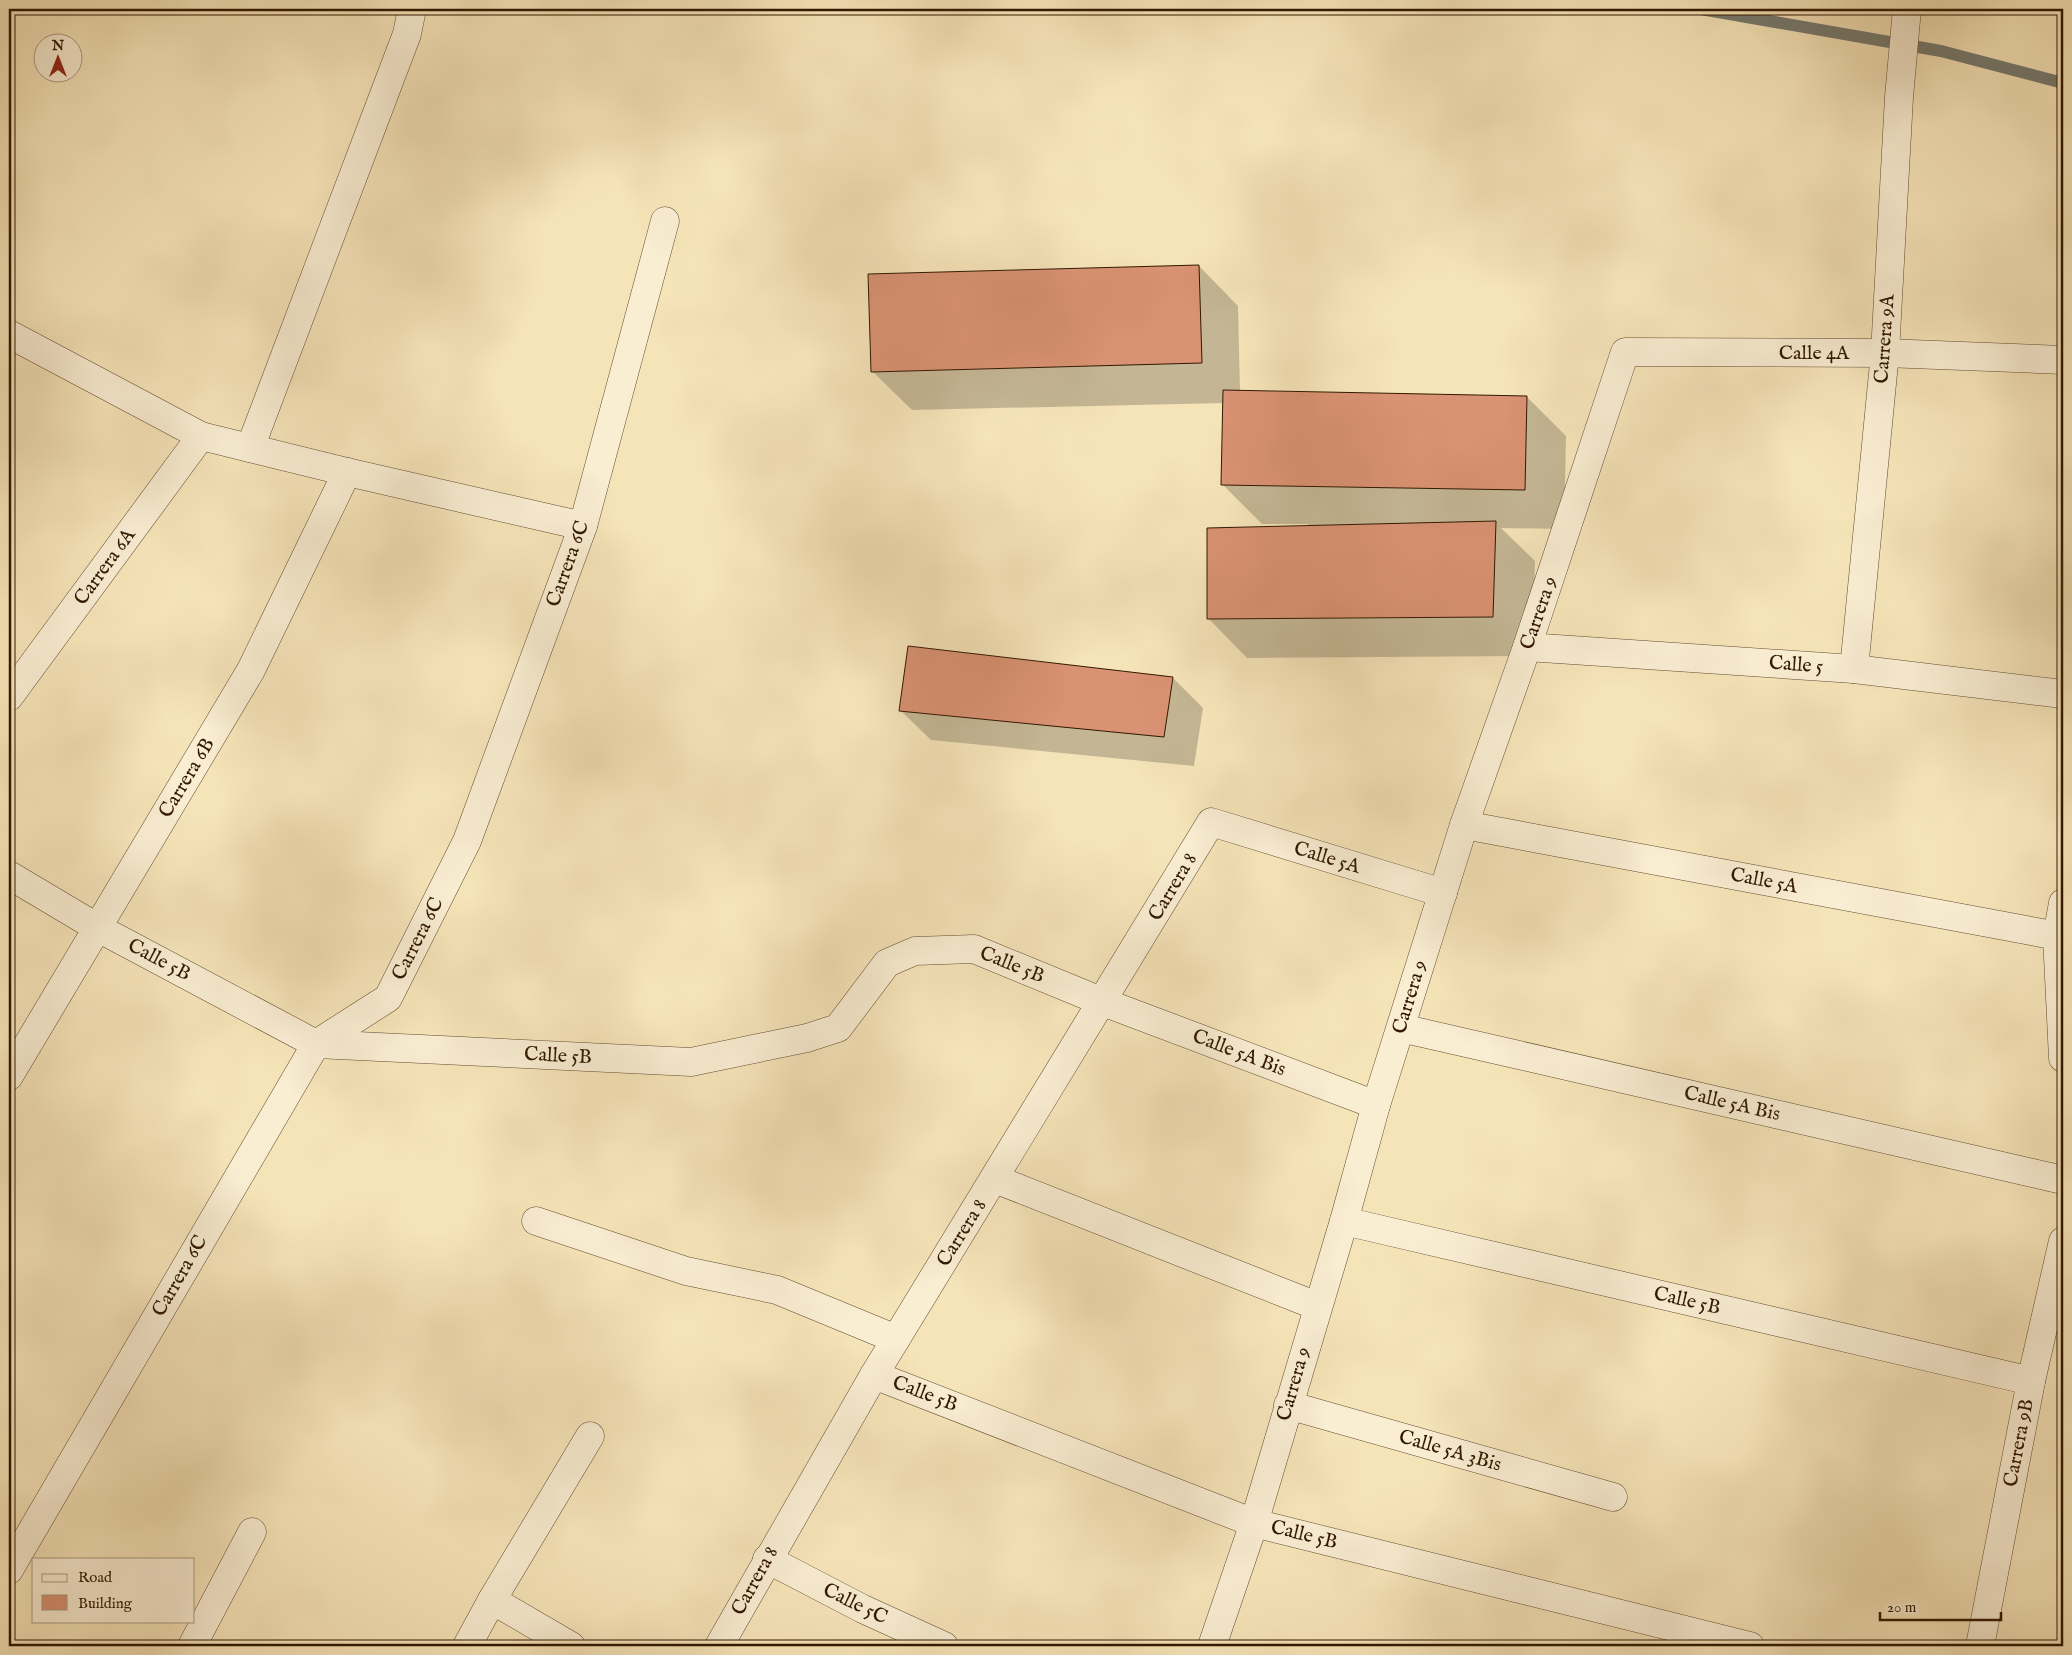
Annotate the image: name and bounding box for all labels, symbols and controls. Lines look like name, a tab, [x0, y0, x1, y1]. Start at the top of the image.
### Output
north arrow	[32, 32, 82, 82]
text: N	[51, 37, 64, 55]
street label: Carrera 9A	[1869, 293, 1901, 384]
street label: Calle 4A	[1779, 341, 1850, 366]
street label: Carrera 6C	[541, 517, 595, 611]
street label: Carrera 6A	[69, 523, 142, 610]
street label: Carrera 9	[1515, 573, 1563, 653]
street label: Calle 5	[1768, 651, 1824, 679]
street label: Carrera 6B	[153, 733, 221, 823]
street label: Calle 5A	[1291, 836, 1364, 880]
street label: Carrera 8	[1143, 848, 1203, 926]
street label: Calle 5A	[1728, 862, 1800, 900]
street label: Carrera 6C	[386, 893, 450, 985]
street label: Calle 5B	[123, 933, 195, 987]
street label: Calle 5B	[976, 941, 1048, 989]
street label: Carrera 9	[1387, 957, 1433, 1037]
street label: Calle 5A Bis	[1189, 1024, 1289, 1082]
street label: Calle 5B	[523, 1042, 593, 1070]
street label: Calle 5A Bis	[1681, 1081, 1783, 1127]
street label: Carrera 8	[932, 1195, 992, 1271]
street label: Carrera 6C	[147, 1231, 213, 1321]
street label: Calle 5B	[1651, 1281, 1723, 1321]
street label: Carrera 9	[1272, 1344, 1316, 1424]
street label: Calle 5B	[889, 1370, 961, 1418]
street label: Carrera 9B	[1998, 1397, 2040, 1489]
street label: Calle 5A 3Bis	[1396, 1424, 1504, 1478]
street label: Calle 5B	[1268, 1515, 1340, 1555]
street label: Carrera 8	[726, 1542, 784, 1620]
legend	[32, 1558, 195, 1622]
text: Road	[78, 1568, 113, 1587]
street label: Calle 5C	[819, 1578, 891, 1630]
scale bar	[1880, 1590, 2001, 1622]
text: Building	[78, 1594, 133, 1613]
text: 20 m	[1887, 1598, 1917, 1617]

